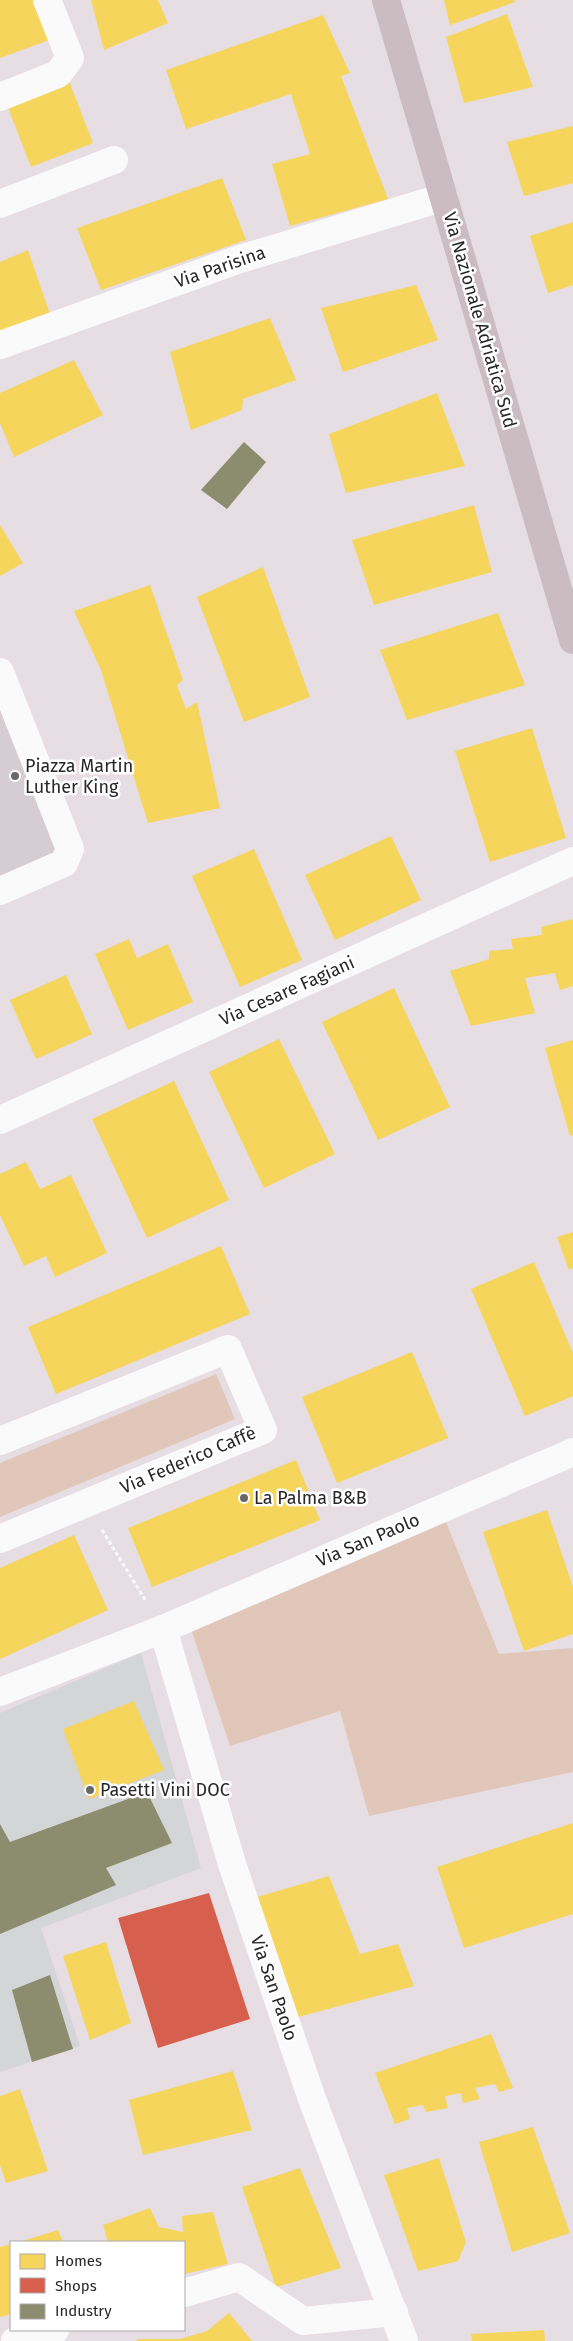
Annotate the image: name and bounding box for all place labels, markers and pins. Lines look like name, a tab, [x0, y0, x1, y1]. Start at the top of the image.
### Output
place label: Piazza Martin Luther King	[25, 755, 133, 798]
marker: Piazza Martin Luther King	[9, 770, 21, 782]
place label: La Palma B&B	[254, 1487, 367, 1509]
marker: La Palma B&B	[238, 1492, 250, 1504]
place label: Pasetti Vini DOC	[100, 1779, 230, 1801]
marker: Pasetti Vini DOC	[84, 1784, 96, 1796]

